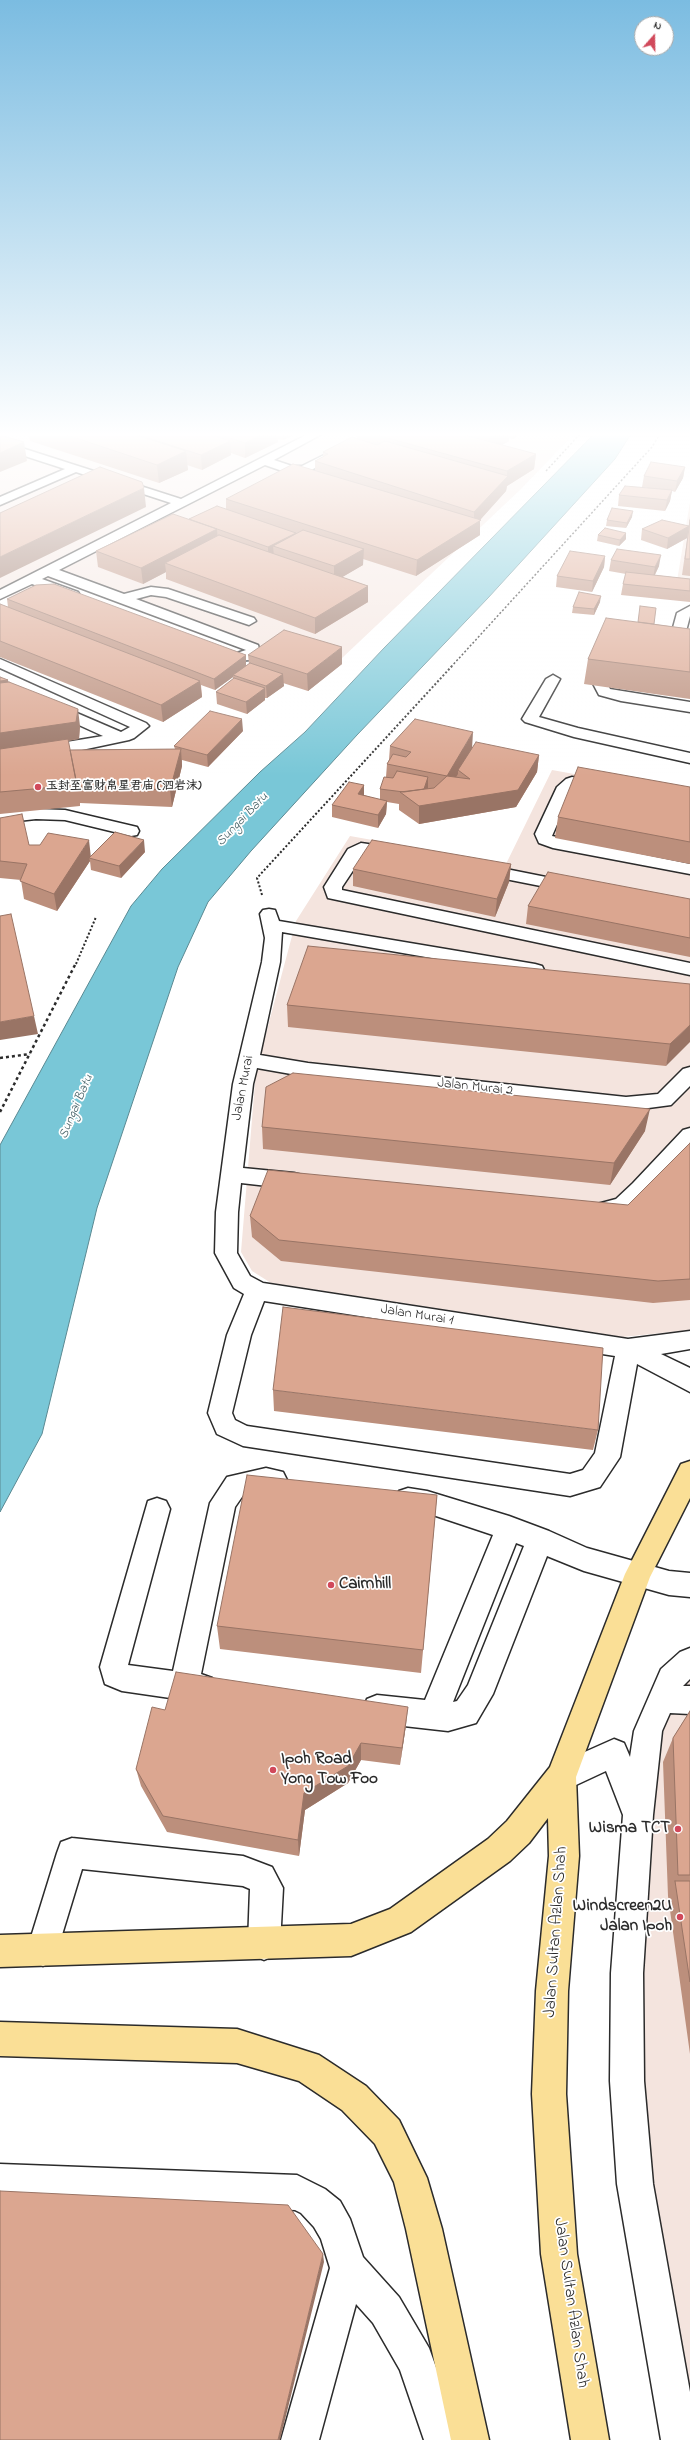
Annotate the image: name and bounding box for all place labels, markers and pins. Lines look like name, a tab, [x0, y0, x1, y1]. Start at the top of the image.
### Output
place label: 玉封至富财帛星君庙 (泗岩沫)	[46, 780, 202, 794]
marker: 玉封至富财帛星君庙 (泗岩沫)	[33, 782, 43, 792]
place label: Cairnhill	[339, 1575, 391, 1595]
marker: Cairnhill	[326, 1580, 336, 1590]
place label: Ipoh Road Yong Tow Foo	[281, 1750, 378, 1790]
marker: Ipoh Road Yong Tow Foo	[268, 1765, 278, 1775]
place label: Wisma TCT	[589, 1819, 670, 1839]
marker: Wisma TCT	[673, 1824, 683, 1834]
place label: Windscreen2U Jalan Ipoh	[573, 1897, 672, 1937]
marker: Windscreen2U Jalan Ipoh	[675, 1912, 685, 1922]

